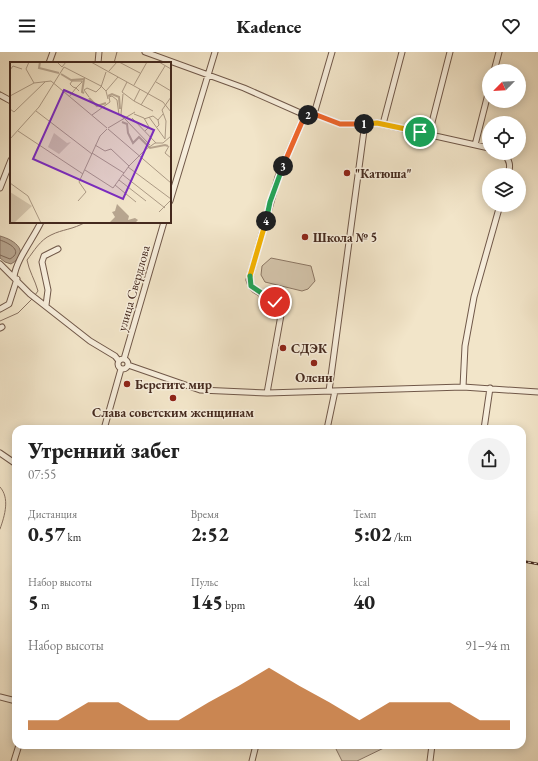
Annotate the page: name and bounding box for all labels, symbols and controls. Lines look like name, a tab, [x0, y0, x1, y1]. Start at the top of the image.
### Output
icon: menu	[16, 15, 38, 37]
text: Kadence	[237, 15, 301, 38]
icon: heart	[500, 15, 522, 37]
inset map	[10, 62, 171, 223]
north arrow	[482, 64, 526, 108]
map controls	[482, 64, 526, 212]
pin: 2	[298, 105, 318, 125]
text: 2	[305, 108, 311, 122]
pin: 1	[354, 114, 374, 134]
pin	[403, 115, 437, 149]
button: locate	[482, 116, 526, 160]
text: 1	[361, 117, 367, 131]
icon: arrive	[409, 121, 431, 143]
pin: 3	[273, 156, 293, 176]
text: 3	[280, 159, 286, 173]
place label: "Катюша"	[355, 165, 412, 182]
marker: "Катюша"	[342, 168, 352, 178]
button: layers	[482, 168, 526, 212]
pin: 4	[256, 211, 276, 231]
text: 4	[263, 214, 269, 228]
place label: Школа № 5	[313, 229, 377, 246]
marker: Школа № 5	[300, 232, 310, 242]
street label: улица Свердлова	[113, 242, 154, 333]
pin	[258, 285, 292, 319]
icon: check	[264, 291, 286, 313]
place label: СДЭК	[291, 340, 328, 357]
marker: СДЭК	[278, 343, 288, 353]
marker: Олени	[309, 358, 319, 368]
place label: Олени	[295, 369, 333, 386]
place label: Берегите мир	[135, 376, 212, 393]
marker: Берегите мир	[122, 379, 132, 389]
marker: Слава советским женщинам	[168, 393, 178, 403]
place label: Слава советским женщинам	[92, 404, 254, 421]
text: Утренний забег	[28, 436, 179, 465]
button: share	[468, 438, 510, 480]
text: 07:55	[28, 466, 56, 483]
text: Дистанция	[28, 507, 77, 521]
text: Время	[191, 507, 219, 521]
text: Темп	[353, 507, 376, 521]
text: 0.57	[28, 521, 65, 547]
text: 2:52	[191, 521, 229, 547]
text: 5:02	[353, 521, 392, 547]
text: km	[65, 530, 81, 544]
text: /km	[392, 530, 412, 544]
text: Набор высоты	[28, 575, 92, 589]
text: Пульс	[191, 575, 219, 589]
text: kcal	[353, 575, 370, 589]
text: 5	[28, 589, 39, 615]
text: 145	[191, 589, 223, 615]
text: 40	[353, 589, 375, 615]
text: m	[39, 598, 50, 612]
text: bpm	[223, 598, 245, 612]
text: Набор высоты	[28, 637, 104, 654]
text: 91–94 m	[465, 637, 510, 654]

